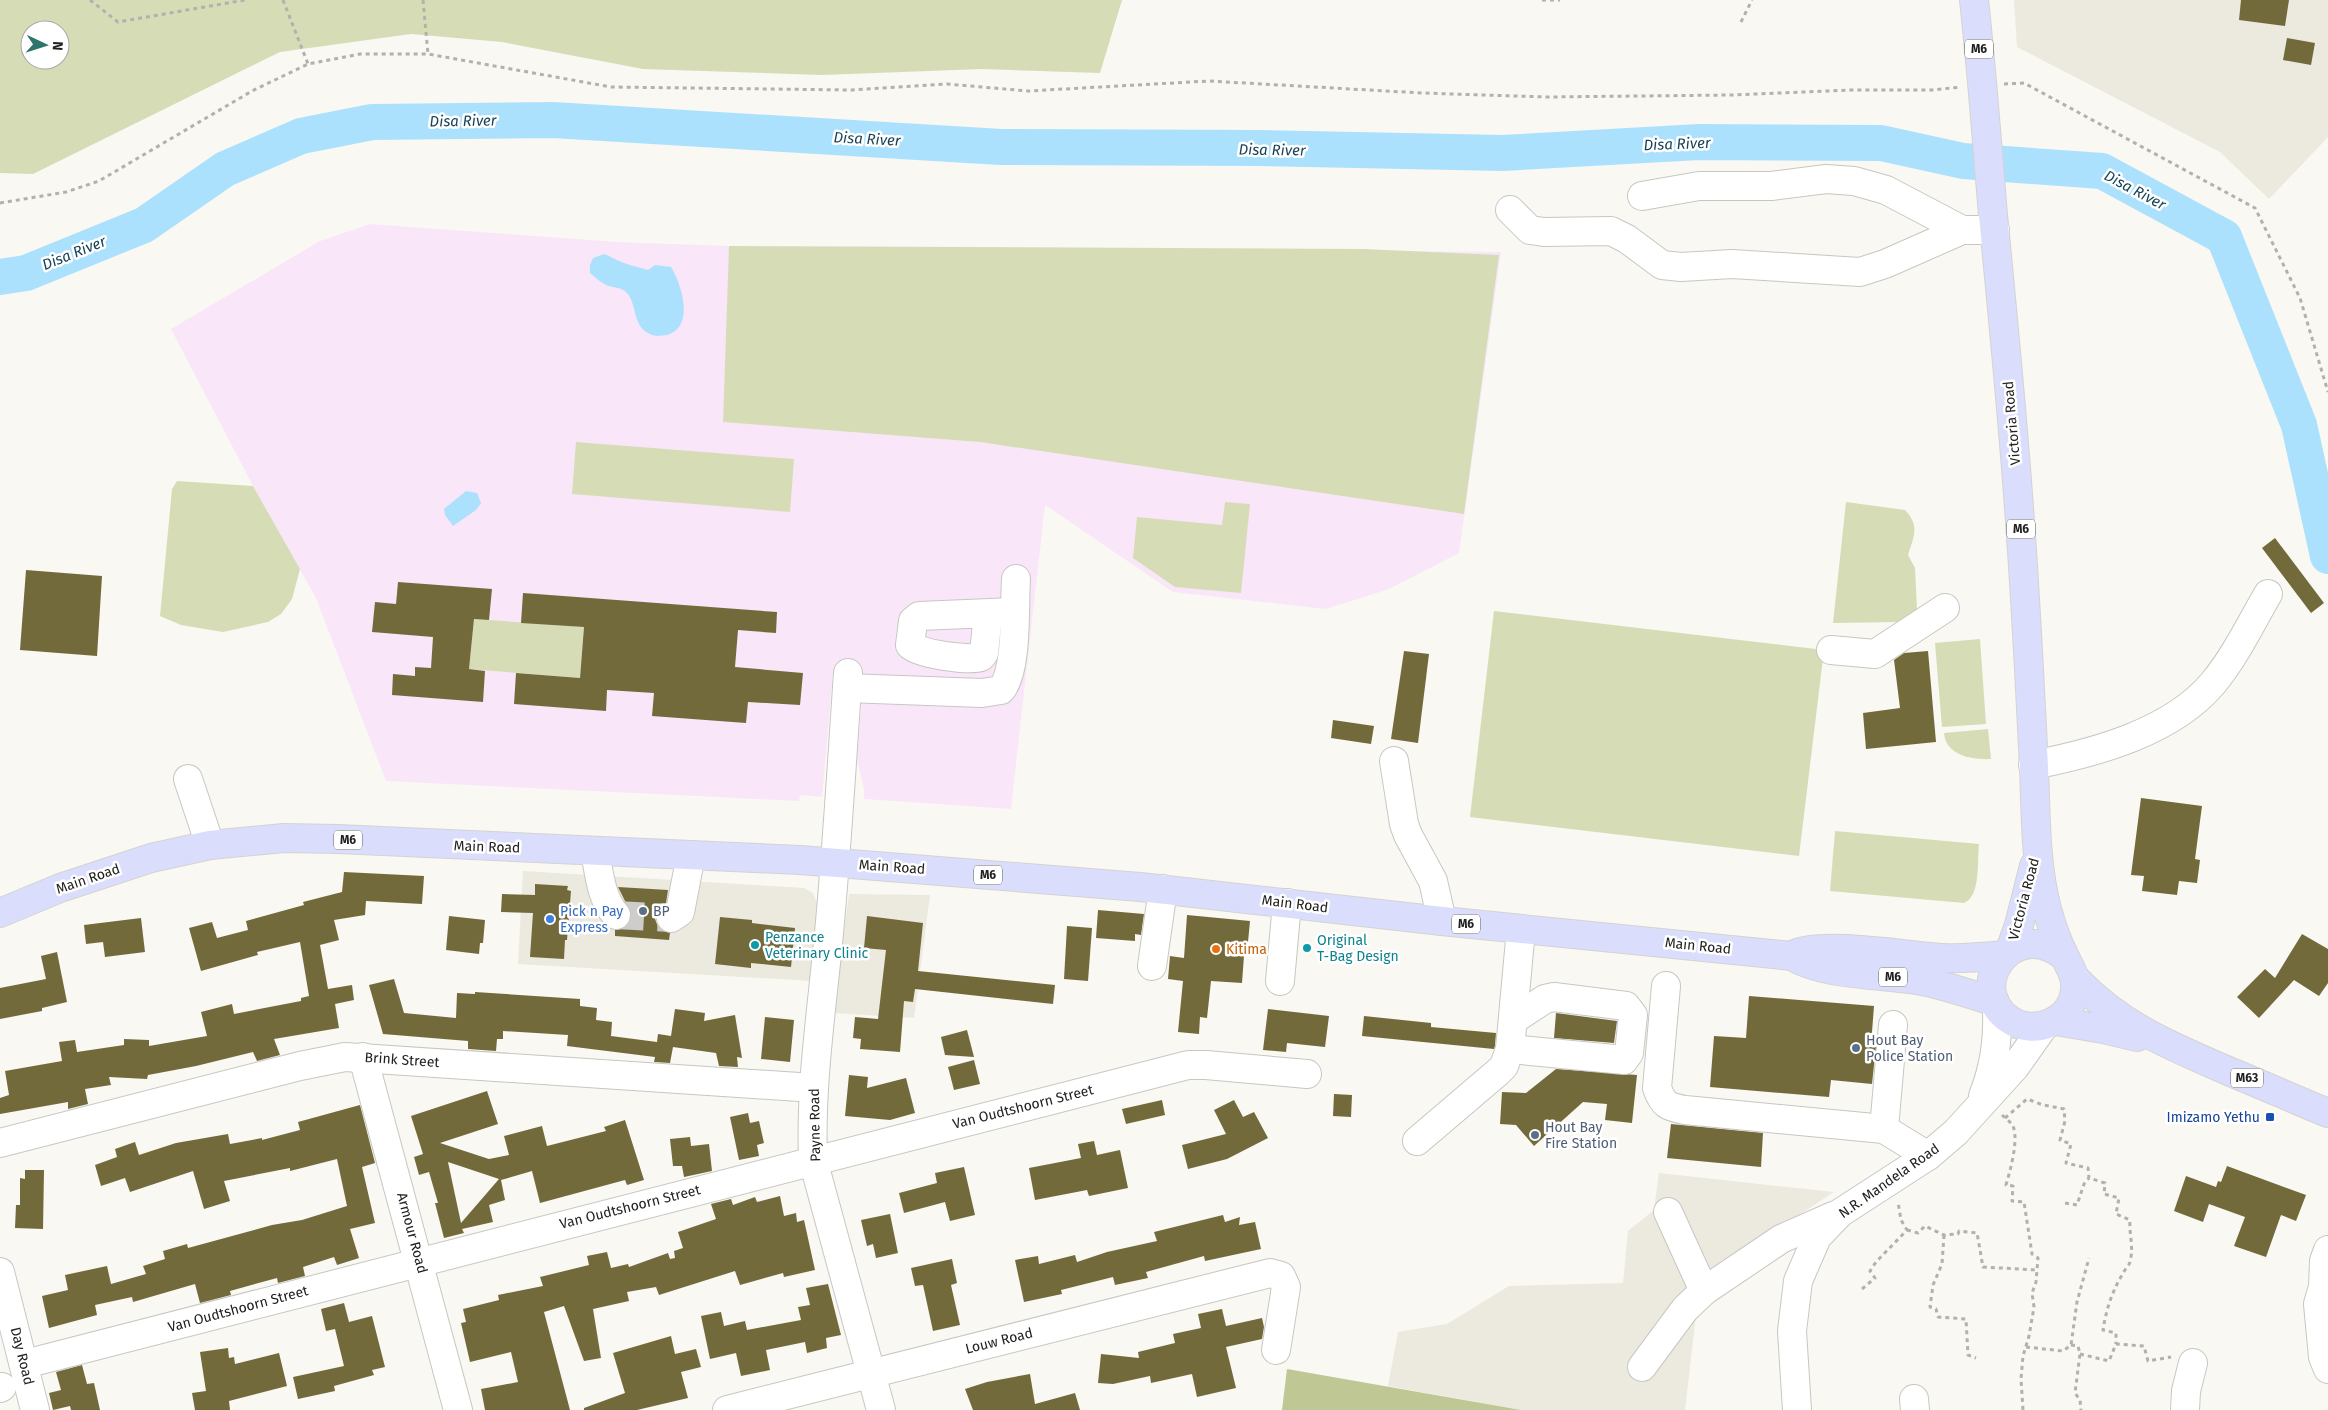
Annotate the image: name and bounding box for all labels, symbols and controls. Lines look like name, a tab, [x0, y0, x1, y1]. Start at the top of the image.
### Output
north arrow	[20, 20, 70, 70]
road number: M6	[1965, 40, 1993, 59]
text: N	[49, 41, 66, 51]
water label: Disa River	[429, 111, 498, 131]
water label: Disa River	[833, 128, 902, 150]
water label: Disa River	[1643, 134, 1712, 154]
water label: Disa River	[1238, 140, 1307, 160]
water label: Disa River	[2101, 166, 2170, 214]
water label: Disa River	[40, 232, 110, 274]
street label: Victoria Road	[2000, 380, 2024, 466]
road number: M6	[2007, 520, 2035, 538]
road number: M6	[334, 830, 362, 850]
street label: Main Road	[453, 837, 521, 857]
street label: Main Road	[858, 856, 926, 878]
street label: Victoria Road	[2005, 856, 2043, 942]
street label: Main Road	[54, 860, 122, 898]
road number: M6	[974, 866, 1002, 884]
street label: Main Road	[1261, 892, 1329, 916]
place label: Pick n Pay Express	[560, 903, 623, 936]
place label: BP	[653, 903, 670, 920]
marker: BP	[637, 905, 649, 917]
marker: Pick n Pay Express	[544, 913, 556, 925]
road number: M6	[1452, 914, 1480, 934]
place label: Penzance Veterinary Clinic	[765, 929, 869, 962]
place label: Original T-Bag Design	[1317, 932, 1399, 965]
street label: Main Road	[1664, 934, 1732, 958]
marker: Penzance Veterinary Clinic	[749, 939, 761, 951]
place label: Kitima	[1226, 941, 1267, 958]
marker: Original T-Bag Design	[1301, 942, 1313, 954]
marker: Kitima	[1210, 943, 1222, 955]
road number: M6	[1879, 968, 1907, 986]
place label: Hout Bay Police Station	[1866, 1032, 1953, 1065]
marker: Hout Bay Police Station	[1850, 1042, 1862, 1054]
street label: Brink Street	[364, 1049, 441, 1071]
road number: M63	[2231, 1068, 2263, 1088]
street label: Van Oudtshoorn Street	[951, 1081, 1096, 1133]
street label: Payne Road	[806, 1088, 824, 1162]
place label: Imizamo Yethu	[2167, 1109, 2260, 1126]
marker: Imizamo Yethu	[2264, 1111, 2276, 1123]
place label: Hout Bay Fire Station	[1545, 1119, 1617, 1152]
marker: Hout Bay Fire Station	[1529, 1129, 1541, 1141]
street label: N.R. Mandela Road	[1835, 1140, 1943, 1222]
street label: Van Oudtshoorn Street	[558, 1181, 703, 1233]
street label: Armour Road	[393, 1191, 431, 1275]
street label: Van Oudtshoorn Street	[166, 1282, 311, 1336]
street label: Louw Road	[963, 1324, 1035, 1358]
street label: Day Road	[7, 1325, 37, 1387]

